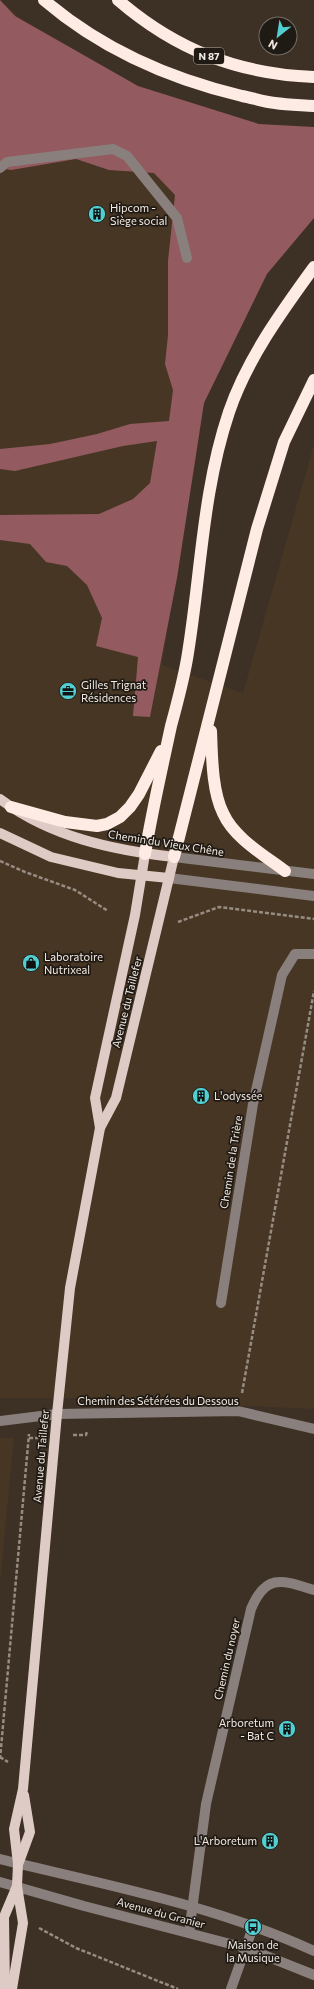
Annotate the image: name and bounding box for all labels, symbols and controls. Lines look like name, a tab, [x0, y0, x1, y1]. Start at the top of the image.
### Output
north arrow	[258, 16, 298, 56]
text: N	[266, 37, 280, 53]
road number: N 87	[194, 48, 224, 64]
place label: Hipcom - Siège social	[110, 201, 167, 227]
building icon: Hipcom - Siège social	[87, 204, 107, 224]
place label: Gilles Trignat Résidences	[81, 678, 147, 704]
office icon: Gilles Trignat Résidences	[58, 681, 78, 701]
street label: Chemin du Vieux Chêne	[107, 827, 225, 858]
place label: Laboratoire Nutrixeal	[44, 950, 103, 976]
shop icon: Laboratoire Nutrixeal	[21, 953, 41, 973]
street label: Avenue du Taillefer	[109, 954, 144, 1049]
building icon: L'odyssée	[191, 1086, 211, 1106]
place label: L'odyssée	[214, 1089, 263, 1102]
street label: Chemin de la Trière	[217, 1114, 244, 1210]
street label: Chemin des Sétérées du Dessous	[77, 1394, 239, 1407]
street label: Avenue du Taillefer	[30, 1408, 51, 1503]
street label: Chemin du noyer	[211, 1616, 242, 1701]
place label: Arboretum - Bat C	[219, 1716, 274, 1742]
building icon: Arboretum - Bat C	[277, 1719, 297, 1739]
building icon: L'Arboretum	[260, 1831, 280, 1851]
place label: L'Arboretum	[194, 1834, 257, 1847]
street label: Avenue du Granier	[116, 1894, 207, 1931]
bus stop icon: Maison de la Musique	[243, 1917, 263, 1937]
place label: Maison de la Musique	[226, 1938, 280, 1964]

